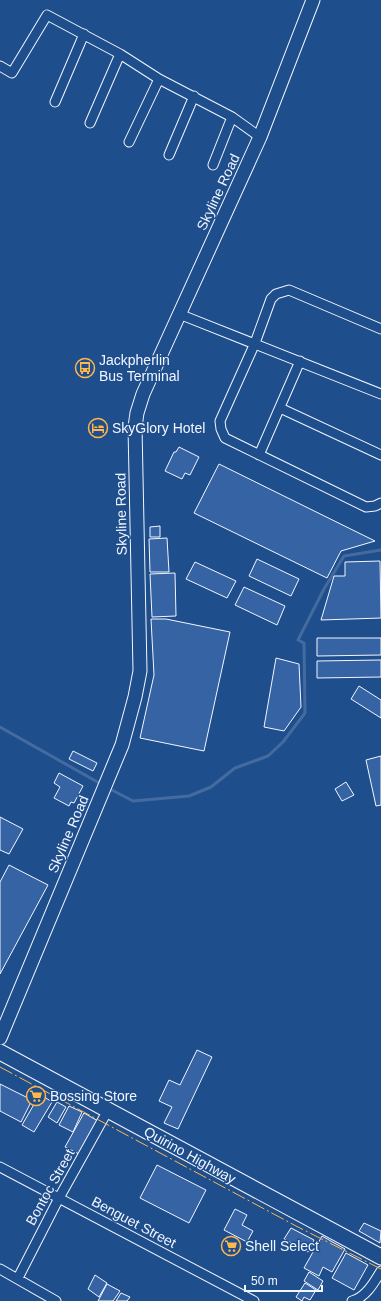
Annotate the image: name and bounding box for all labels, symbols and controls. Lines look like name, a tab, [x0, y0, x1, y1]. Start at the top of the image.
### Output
street label: Skyline Road	[193, 151, 243, 233]
place label: Jackpherlin Bus Terminal	[99, 352, 180, 384]
bus stop icon: Jackpherlin Bus Terminal	[74, 357, 96, 379]
hotel icon: SkyGlory Hotel	[87, 417, 109, 439]
place label: SkyGlory Hotel	[112, 420, 205, 436]
street label: Skyline Road	[112, 473, 130, 555]
street label: Skyline Road	[45, 793, 91, 875]
supermarket icon: Bossing Store	[25, 1085, 47, 1107]
place label: Bossing Store	[50, 1088, 137, 1104]
street label: Quirino Highway	[141, 1123, 239, 1187]
street label: Bontoc Street	[22, 1146, 78, 1228]
street label: Benguet Street	[89, 1193, 179, 1251]
supermarket icon: Shell Select	[220, 1235, 242, 1257]
place label: Shell Select	[245, 1238, 319, 1254]
scale bar	[245, 1267, 322, 1293]
text: 50 m	[251, 1274, 278, 1288]

